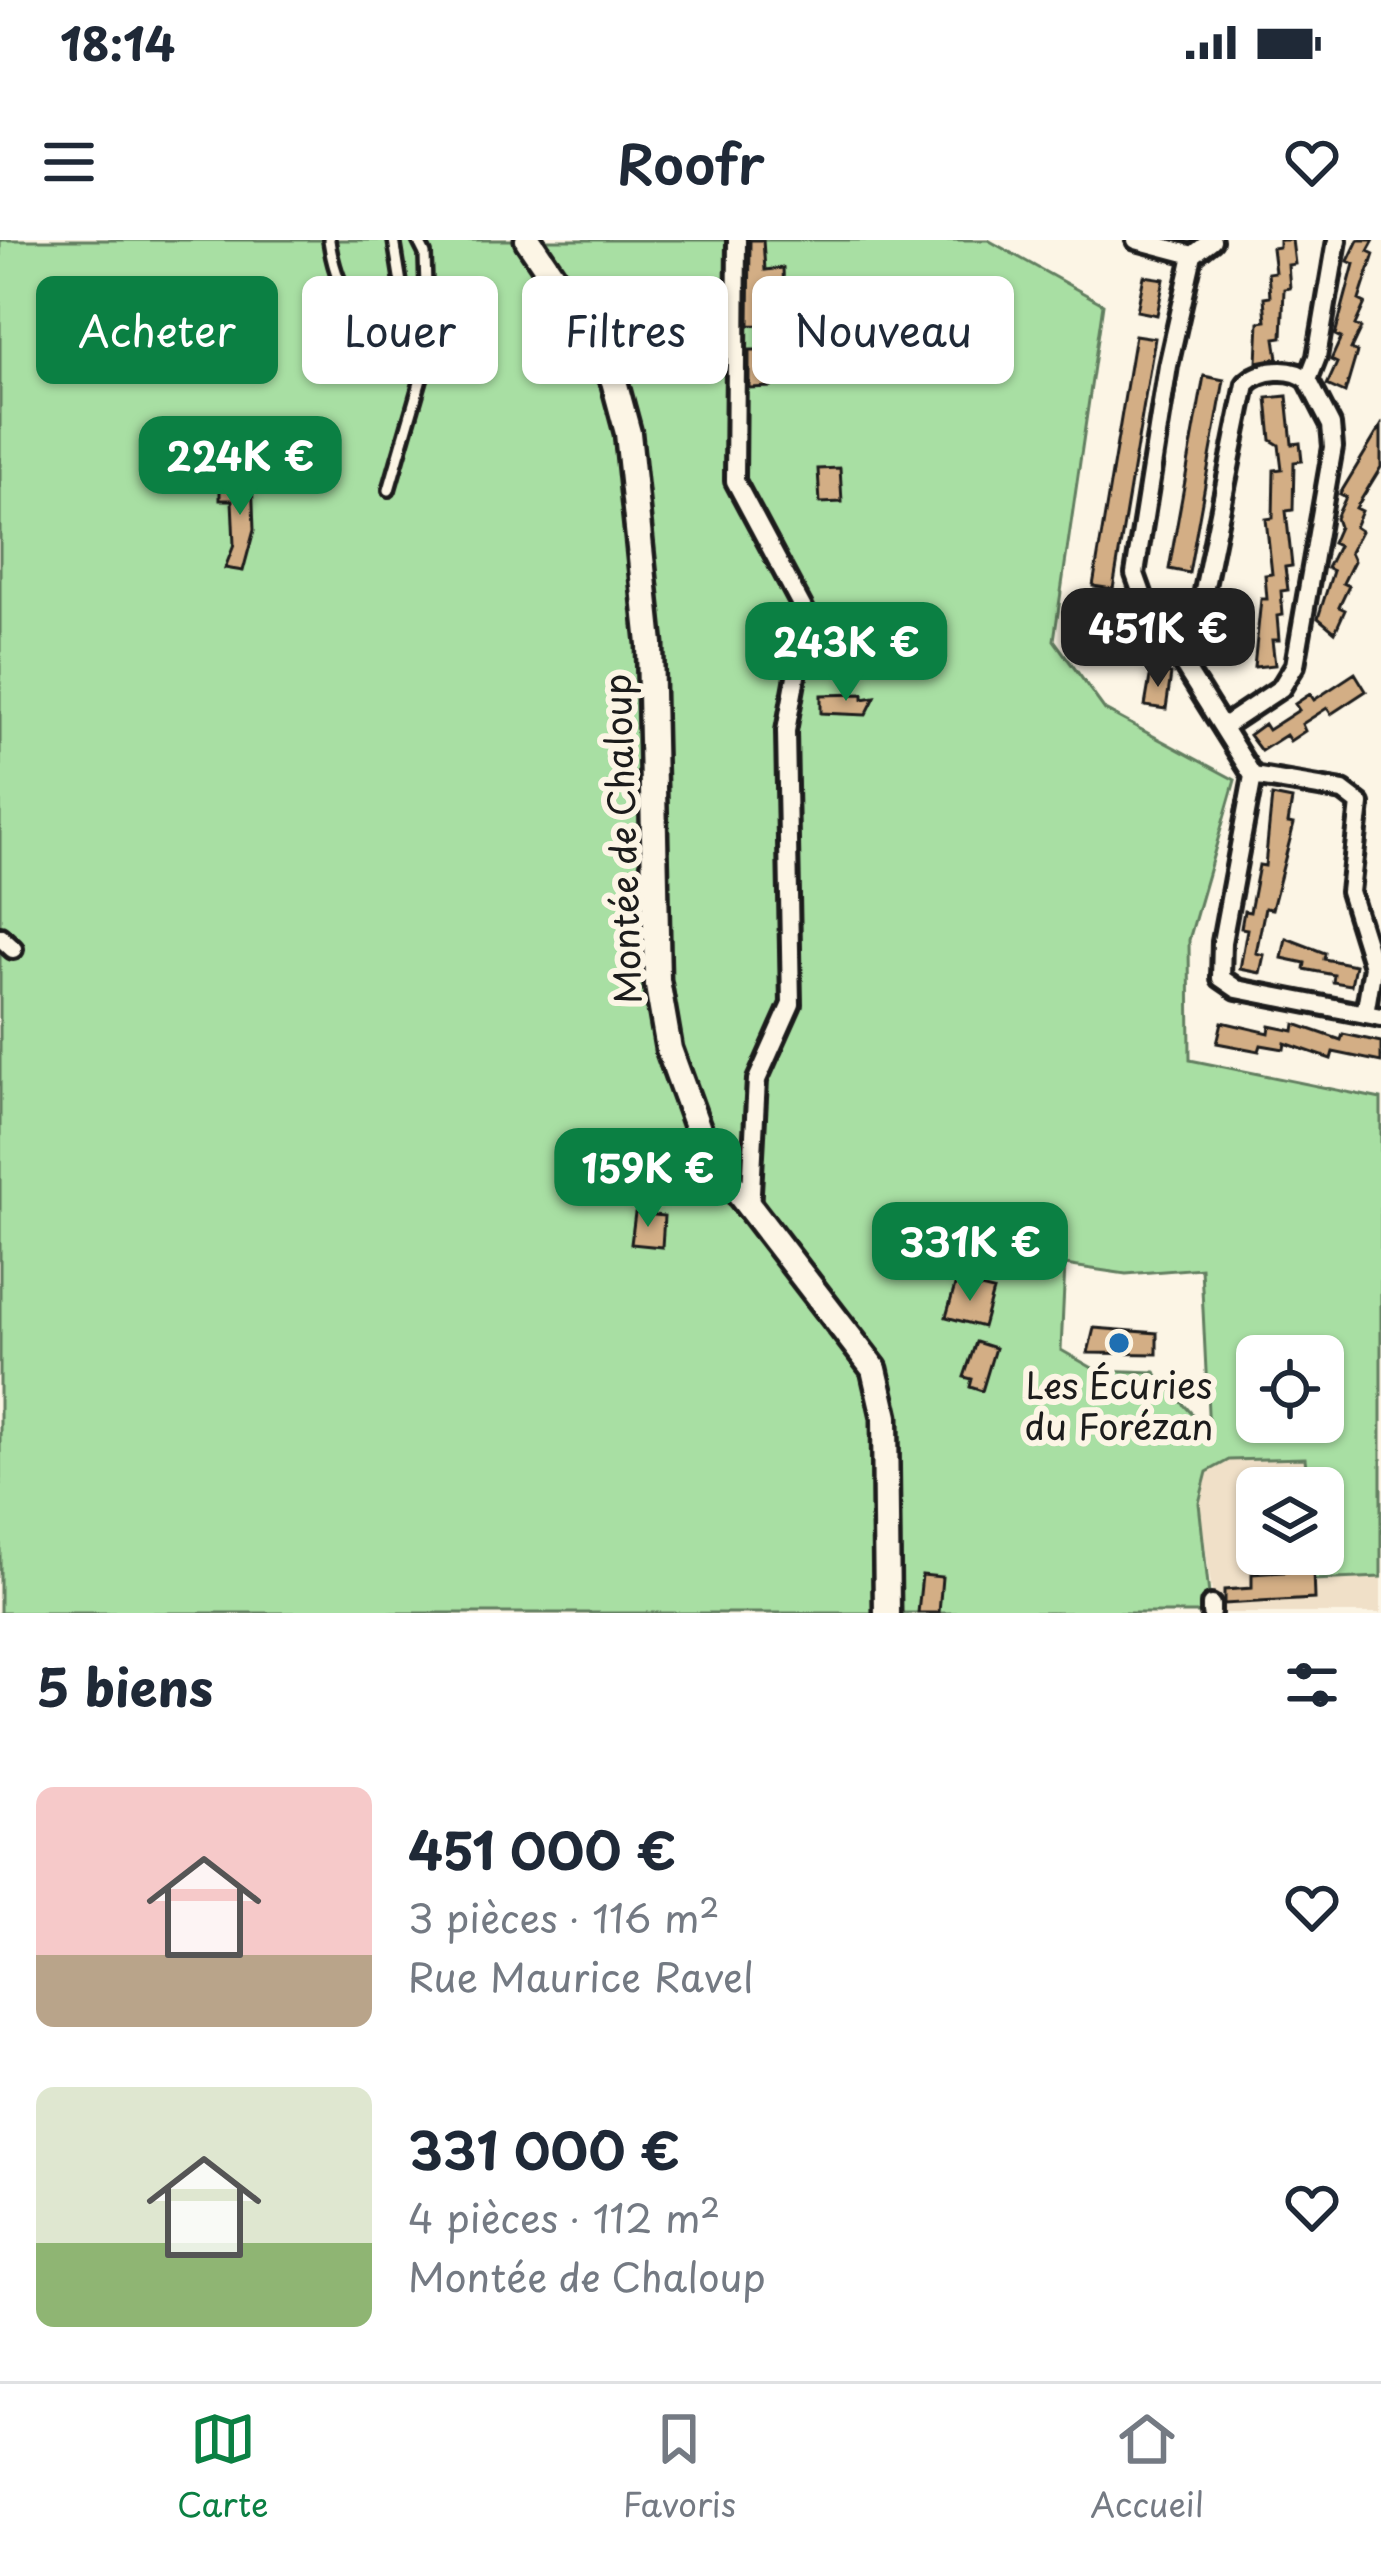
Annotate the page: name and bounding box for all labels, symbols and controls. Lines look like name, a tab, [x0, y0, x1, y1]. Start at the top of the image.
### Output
text: 18:14	[60, 8, 175, 76]
text: Roofr	[616, 122, 765, 203]
icon: menu	[36, 129, 102, 195]
icon: heart	[1279, 129, 1345, 195]
chip: Acheter	[36, 276, 278, 384]
chip: Louer	[302, 276, 498, 384]
chip: Filtres	[522, 276, 728, 384]
chip: Nouveau	[752, 276, 1014, 384]
pin: 224K €	[142, 416, 338, 518]
text: 224K €	[166, 425, 314, 484]
pin: 451K €	[1060, 588, 1256, 690]
text: 451K €	[1088, 597, 1228, 656]
pin: 243K €	[748, 602, 944, 704]
text: 243K €	[772, 611, 920, 670]
street label: Montée de Chaloup	[588, 673, 654, 1005]
pin: 159K €	[550, 1128, 746, 1230]
text: 159K €	[581, 1137, 715, 1196]
pin: 331K €	[872, 1202, 1068, 1304]
text: 331K €	[899, 1211, 1041, 1270]
marker: Les Écuries du Forézan	[1106, 1330, 1132, 1356]
map controls	[1236, 1335, 1344, 1575]
button: locate	[1236, 1335, 1344, 1443]
place label: Les Écuries du Forézan	[1025, 1357, 1213, 1452]
button: layers	[1236, 1467, 1344, 1575]
text: 5 biens	[36, 1647, 213, 1724]
icon: filters	[1279, 1652, 1345, 1718]
text: 451 000 €	[408, 1810, 676, 1887]
icon: home	[132, 1835, 276, 1979]
icon: heart	[1279, 1874, 1345, 1940]
text: 3 pièces · 116 m²	[408, 1887, 720, 1946]
text: Rue Maurice Ravel	[408, 1946, 754, 2005]
text: 331 000 €	[408, 2110, 680, 2187]
icon: home	[132, 2135, 276, 2279]
icon: heart	[1279, 2174, 1345, 2240]
text: 4 pièces · 112 m²	[408, 2187, 720, 2246]
text: Montée de Chaloup	[408, 2246, 766, 2305]
tab: Carte	[177, 2406, 269, 2528]
tab: Favoris	[623, 2406, 736, 2528]
tab: Accueil	[1090, 2406, 1204, 2528]

